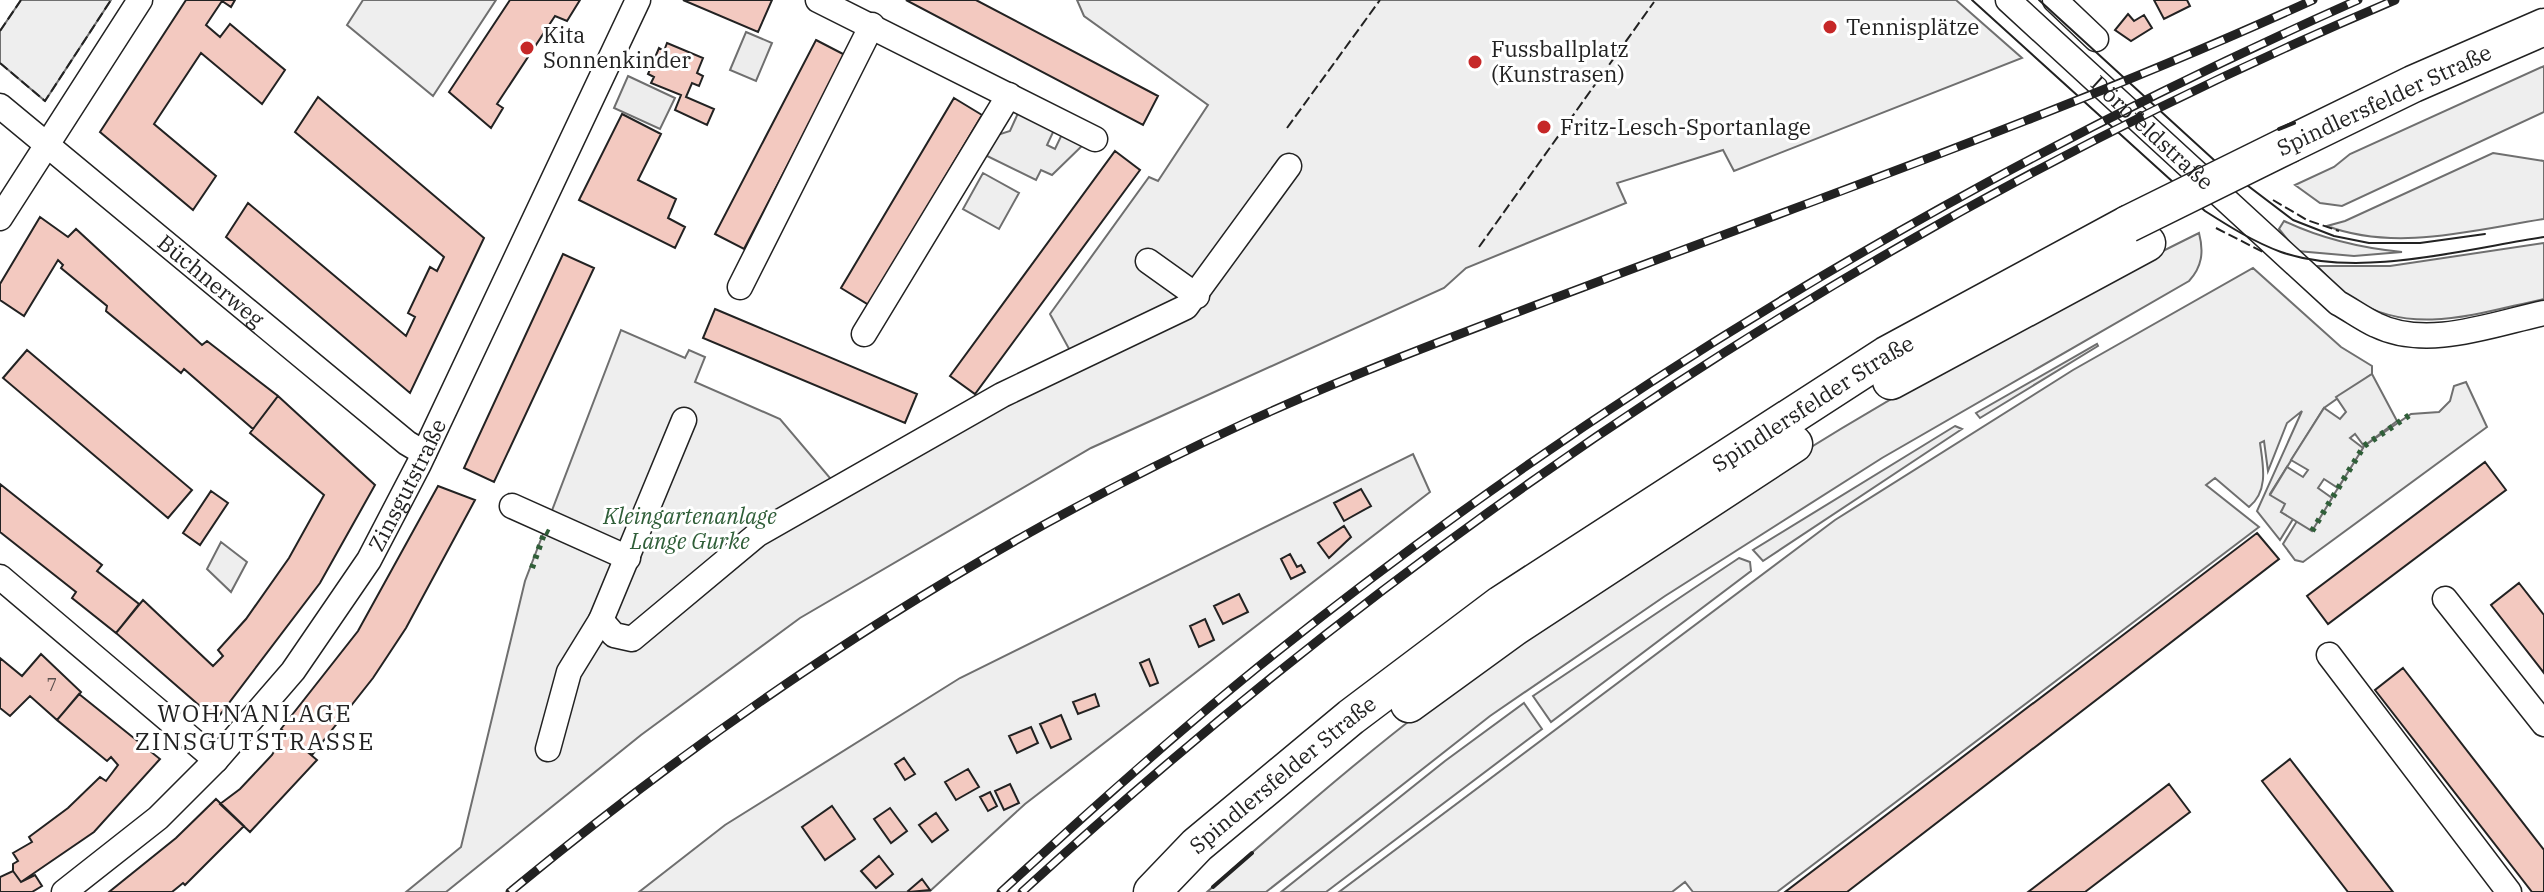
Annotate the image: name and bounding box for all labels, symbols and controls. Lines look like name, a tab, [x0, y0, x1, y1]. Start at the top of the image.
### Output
place label: Tennisplätze	[1846, 12, 1979, 41]
marker: Tennisplätze	[1821, 18, 1839, 36]
place label: Kita Sonnenkinder	[543, 20, 691, 74]
place label: Fussballplatz (Kunstrasen)	[1491, 34, 1629, 88]
street label: Spindlersfelder Straße	[2272, 37, 2496, 162]
marker: Kita Sonnenkinder	[518, 39, 536, 57]
marker: Fussballplatz (Kunstrasen)	[1466, 53, 1484, 71]
street label: Dörpfeldstraße	[2085, 69, 2220, 196]
place label: Fritz-Lesch-Sportanlage	[1560, 112, 1811, 141]
marker: Fritz-Lesch-Sportanlage	[1535, 118, 1553, 136]
street label: Büchnerweg	[152, 228, 271, 333]
street label: Spindlersfelder Straße	[1706, 328, 1918, 478]
street label: Zinsgutstraße	[361, 414, 452, 556]
park label: Kleingartenanlage Lange Gurke	[602, 501, 777, 555]
house number: 7	[47, 673, 57, 696]
street label: Spindlersfelder Straße	[1183, 688, 1381, 860]
district label: WOHNANLAGE ZINSGUTSTRASSE	[135, 697, 375, 757]

